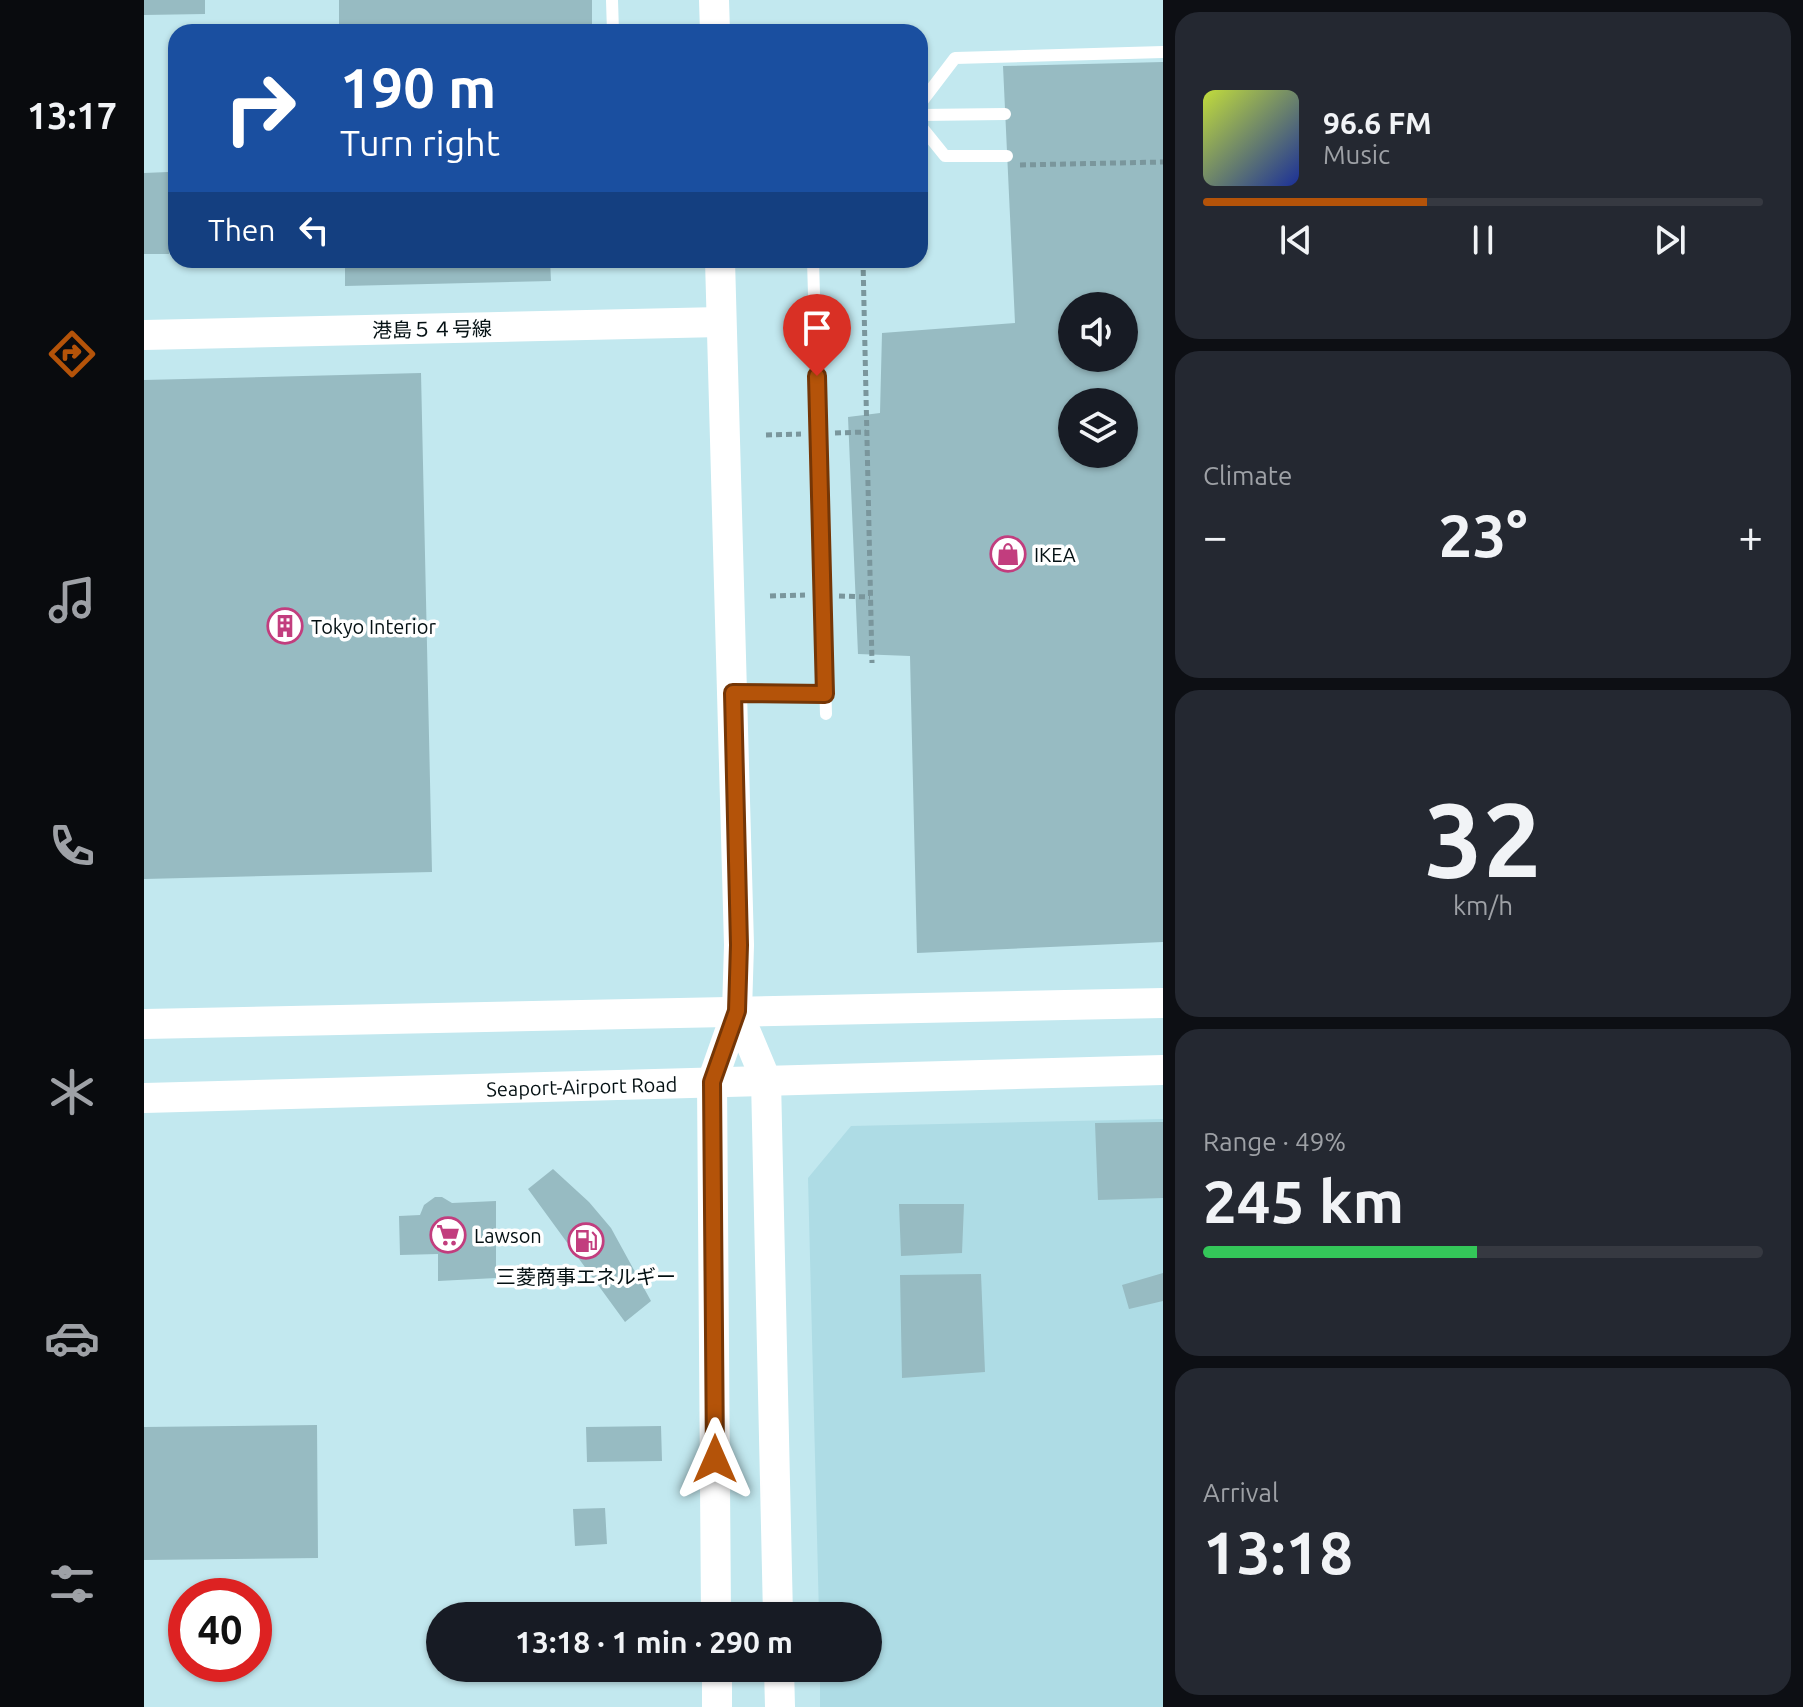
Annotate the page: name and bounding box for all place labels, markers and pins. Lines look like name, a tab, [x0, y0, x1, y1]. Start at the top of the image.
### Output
pin	[783, 294, 851, 376]
shop icon: IKEA	[989, 535, 1027, 573]
place label: IKEA	[1034, 543, 1076, 566]
building icon: Tokyo Interior	[266, 607, 304, 645]
place label: Tokyo Interior	[311, 615, 436, 638]
supermarket icon: Lawson	[429, 1216, 467, 1254]
fuel station icon: 三菱商事エネルギー	[567, 1222, 605, 1260]
place label: Lawson	[474, 1224, 542, 1247]
place label: 三菱商事エネルギー	[496, 1265, 676, 1288]

